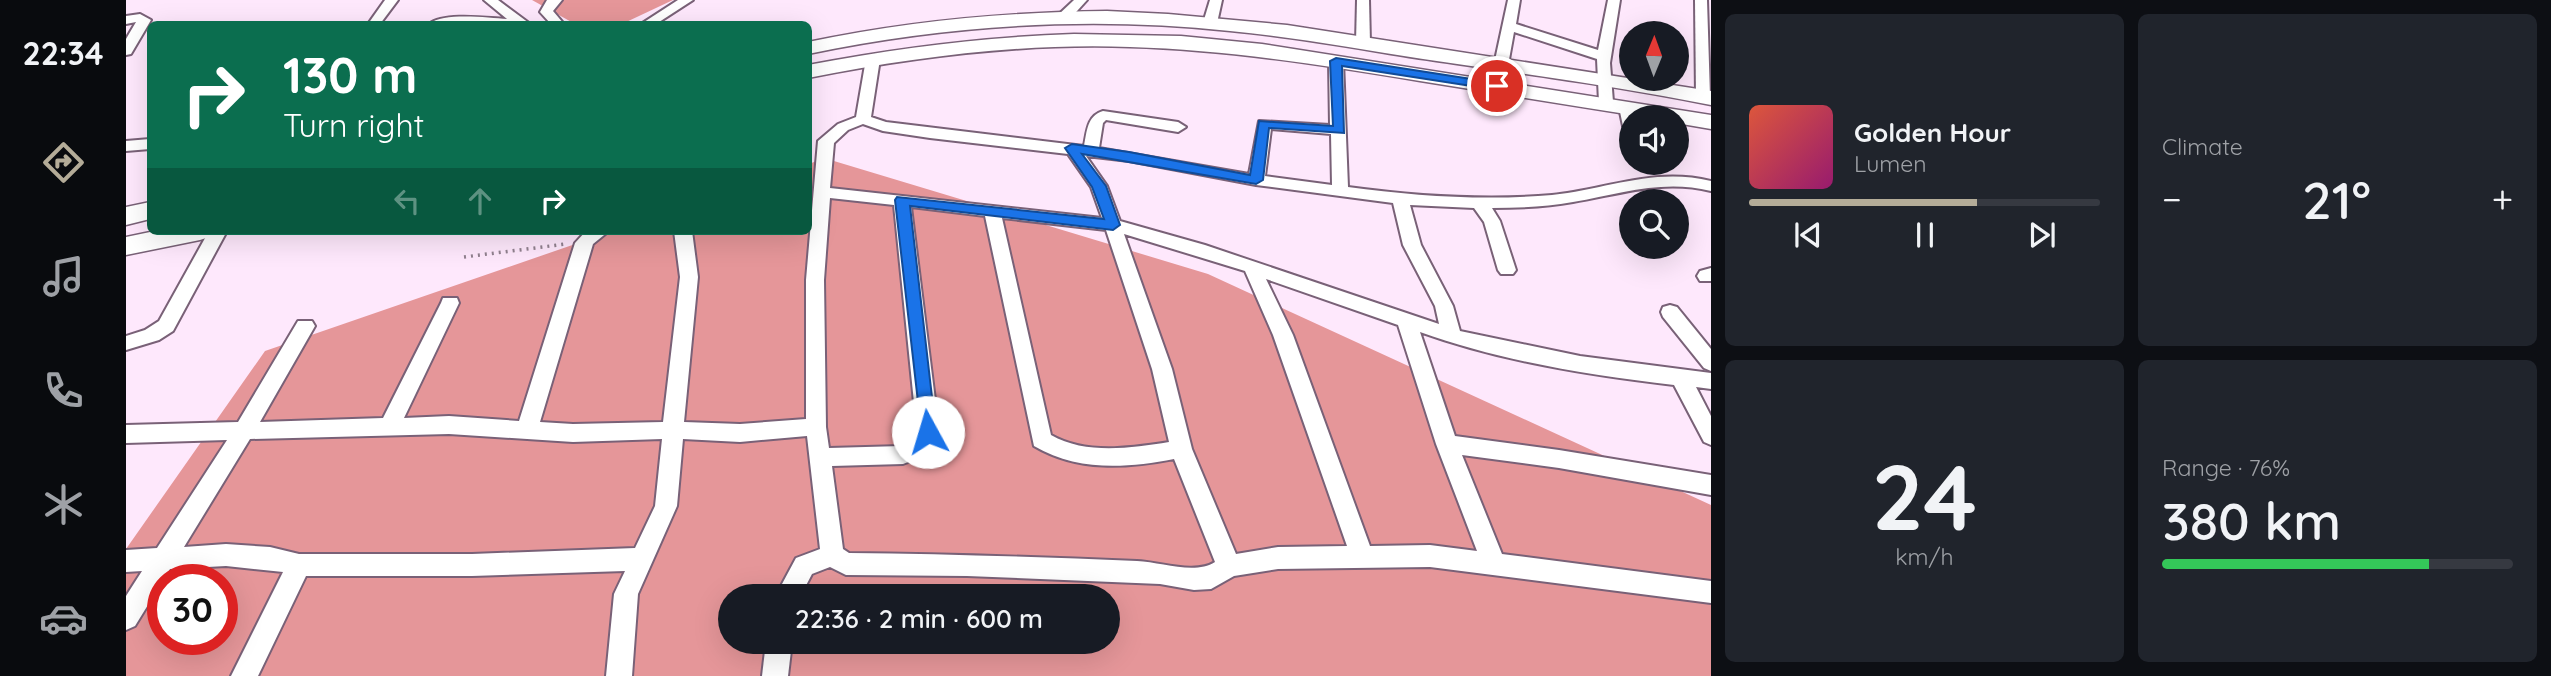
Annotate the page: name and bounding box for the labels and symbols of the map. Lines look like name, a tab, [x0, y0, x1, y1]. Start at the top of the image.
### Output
north arrow	[1619, 21, 1689, 91]
pin	[1467, 56, 1527, 116]
position arrow	[891, 395, 965, 469]
speed limit sign: 30	[147, 564, 238, 655]

